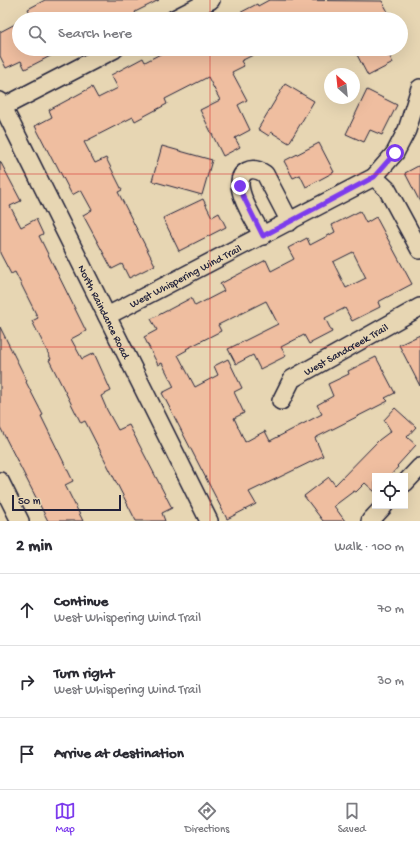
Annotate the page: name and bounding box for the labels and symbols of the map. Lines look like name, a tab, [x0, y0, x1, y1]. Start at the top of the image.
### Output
north arrow	[324, 68, 360, 104]
route start	[386, 144, 404, 162]
route end	[231, 177, 249, 195]
street label: West Whispering Wind Trail	[128, 243, 245, 311]
street label: North Raindance Road	[75, 263, 132, 363]
street label: West Sandcreek Trail	[302, 322, 391, 379]
scale bar	[12, 493, 121, 512]

